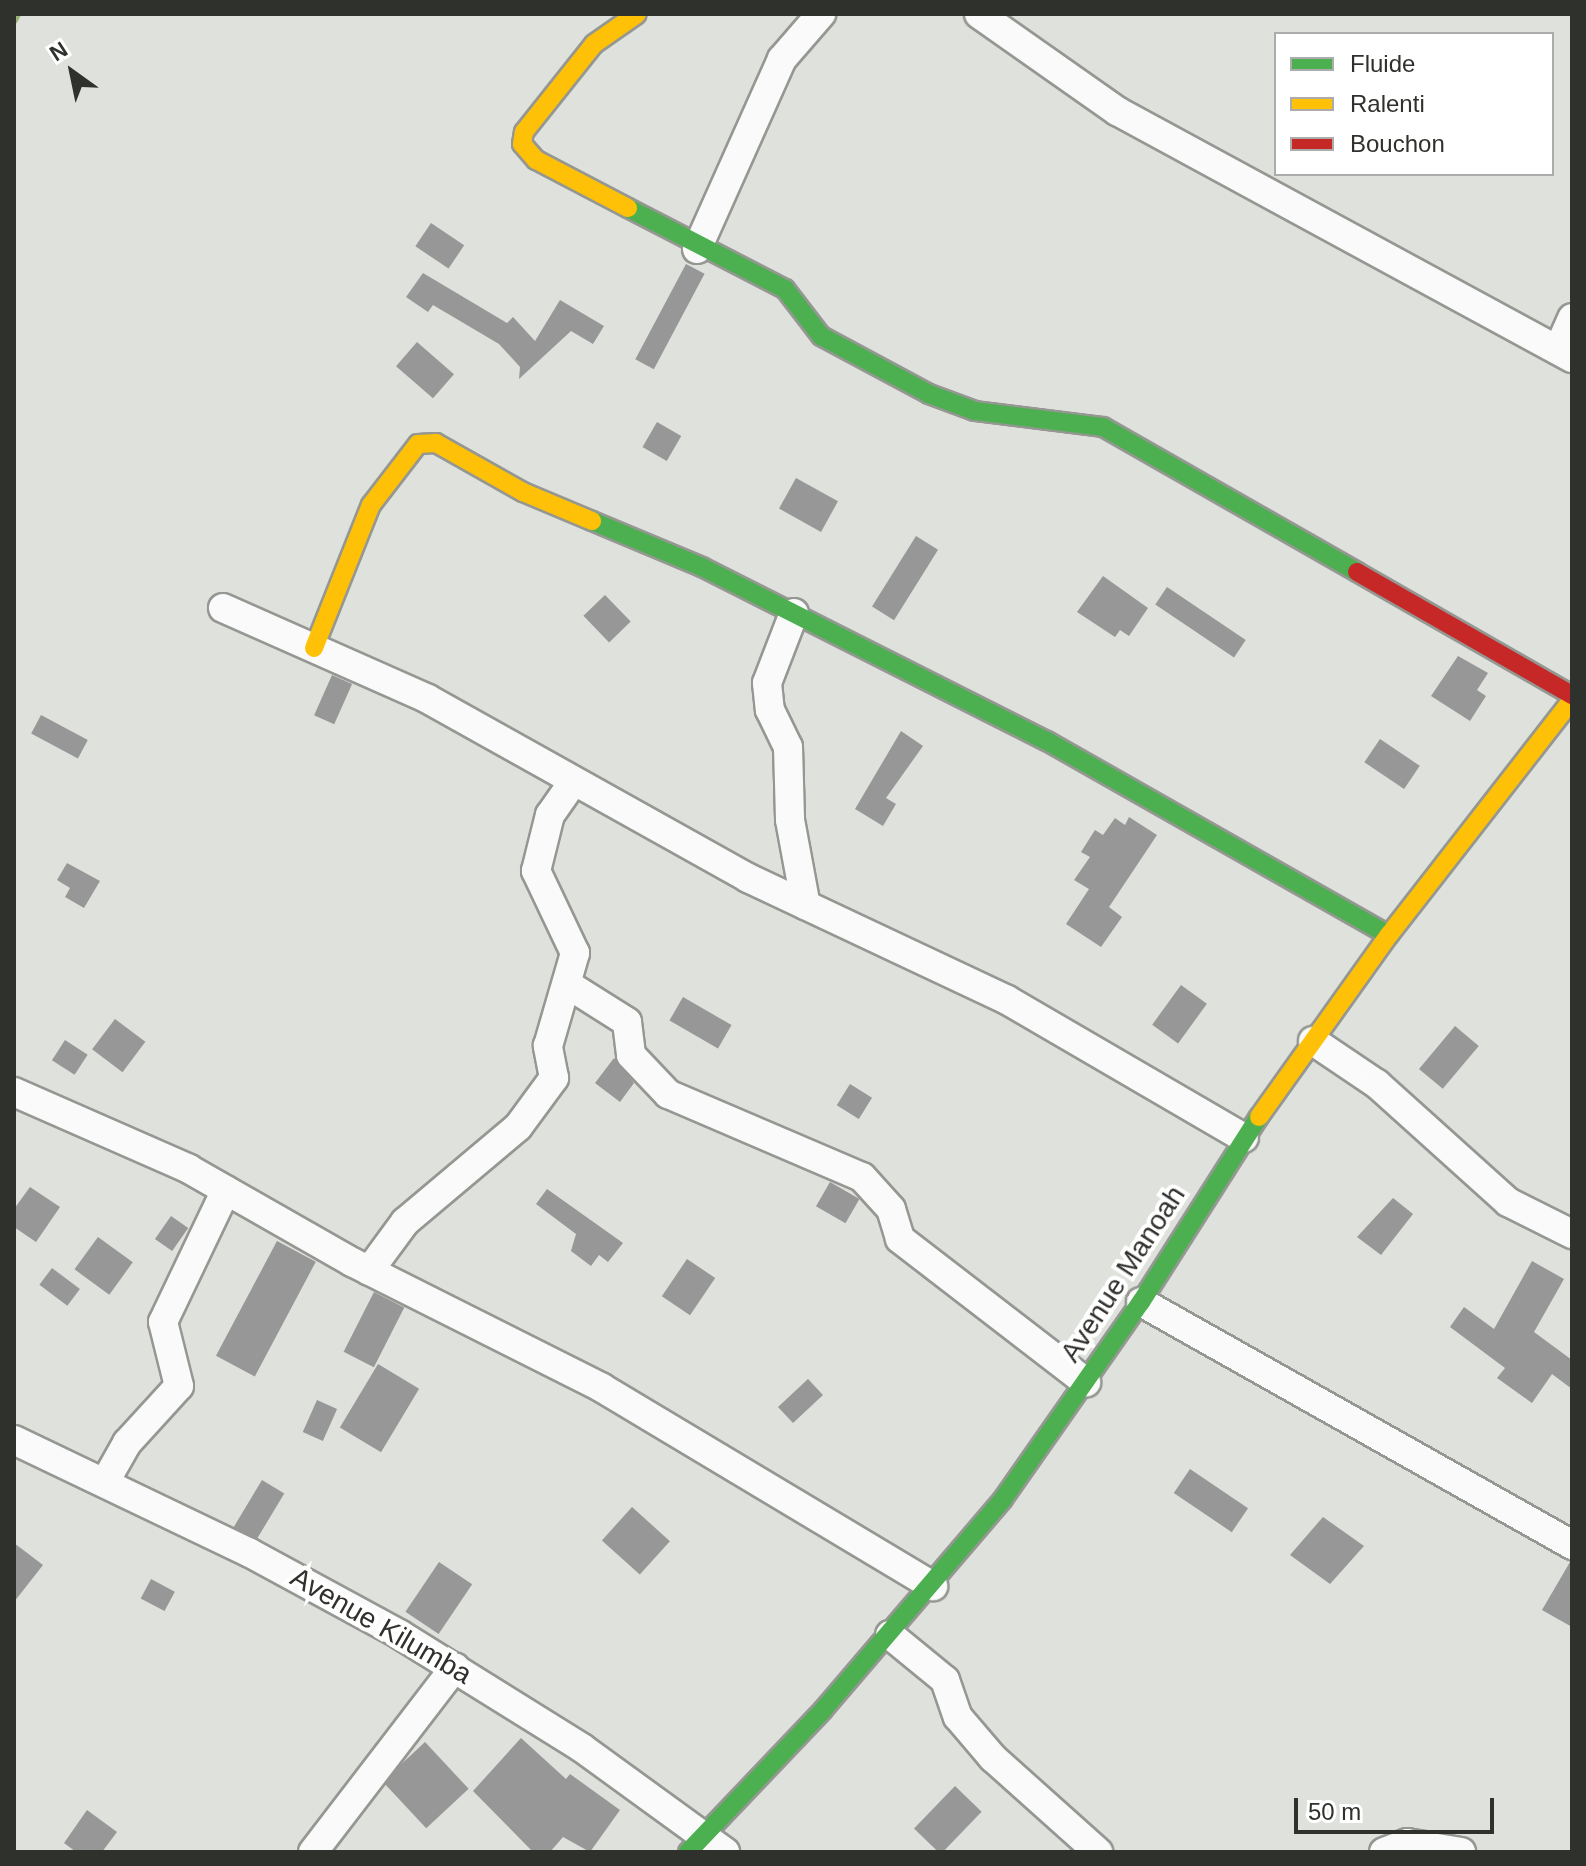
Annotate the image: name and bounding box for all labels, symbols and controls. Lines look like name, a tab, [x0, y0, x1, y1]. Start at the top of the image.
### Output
north arrow	[32, 32, 112, 112]
legend	[1274, 32, 1554, 176]
text: N	[45, 37, 72, 66]
text: Fluide	[1350, 50, 1415, 77]
text: Ralenti	[1350, 90, 1425, 117]
text: Bouchon	[1350, 130, 1445, 157]
street label: Avenue Manoah	[1054, 1180, 1192, 1368]
street label: Avenue Kilumba	[285, 1561, 477, 1691]
scale bar	[1298, 1782, 1498, 1832]
text: 50 m	[1308, 1798, 1361, 1825]

